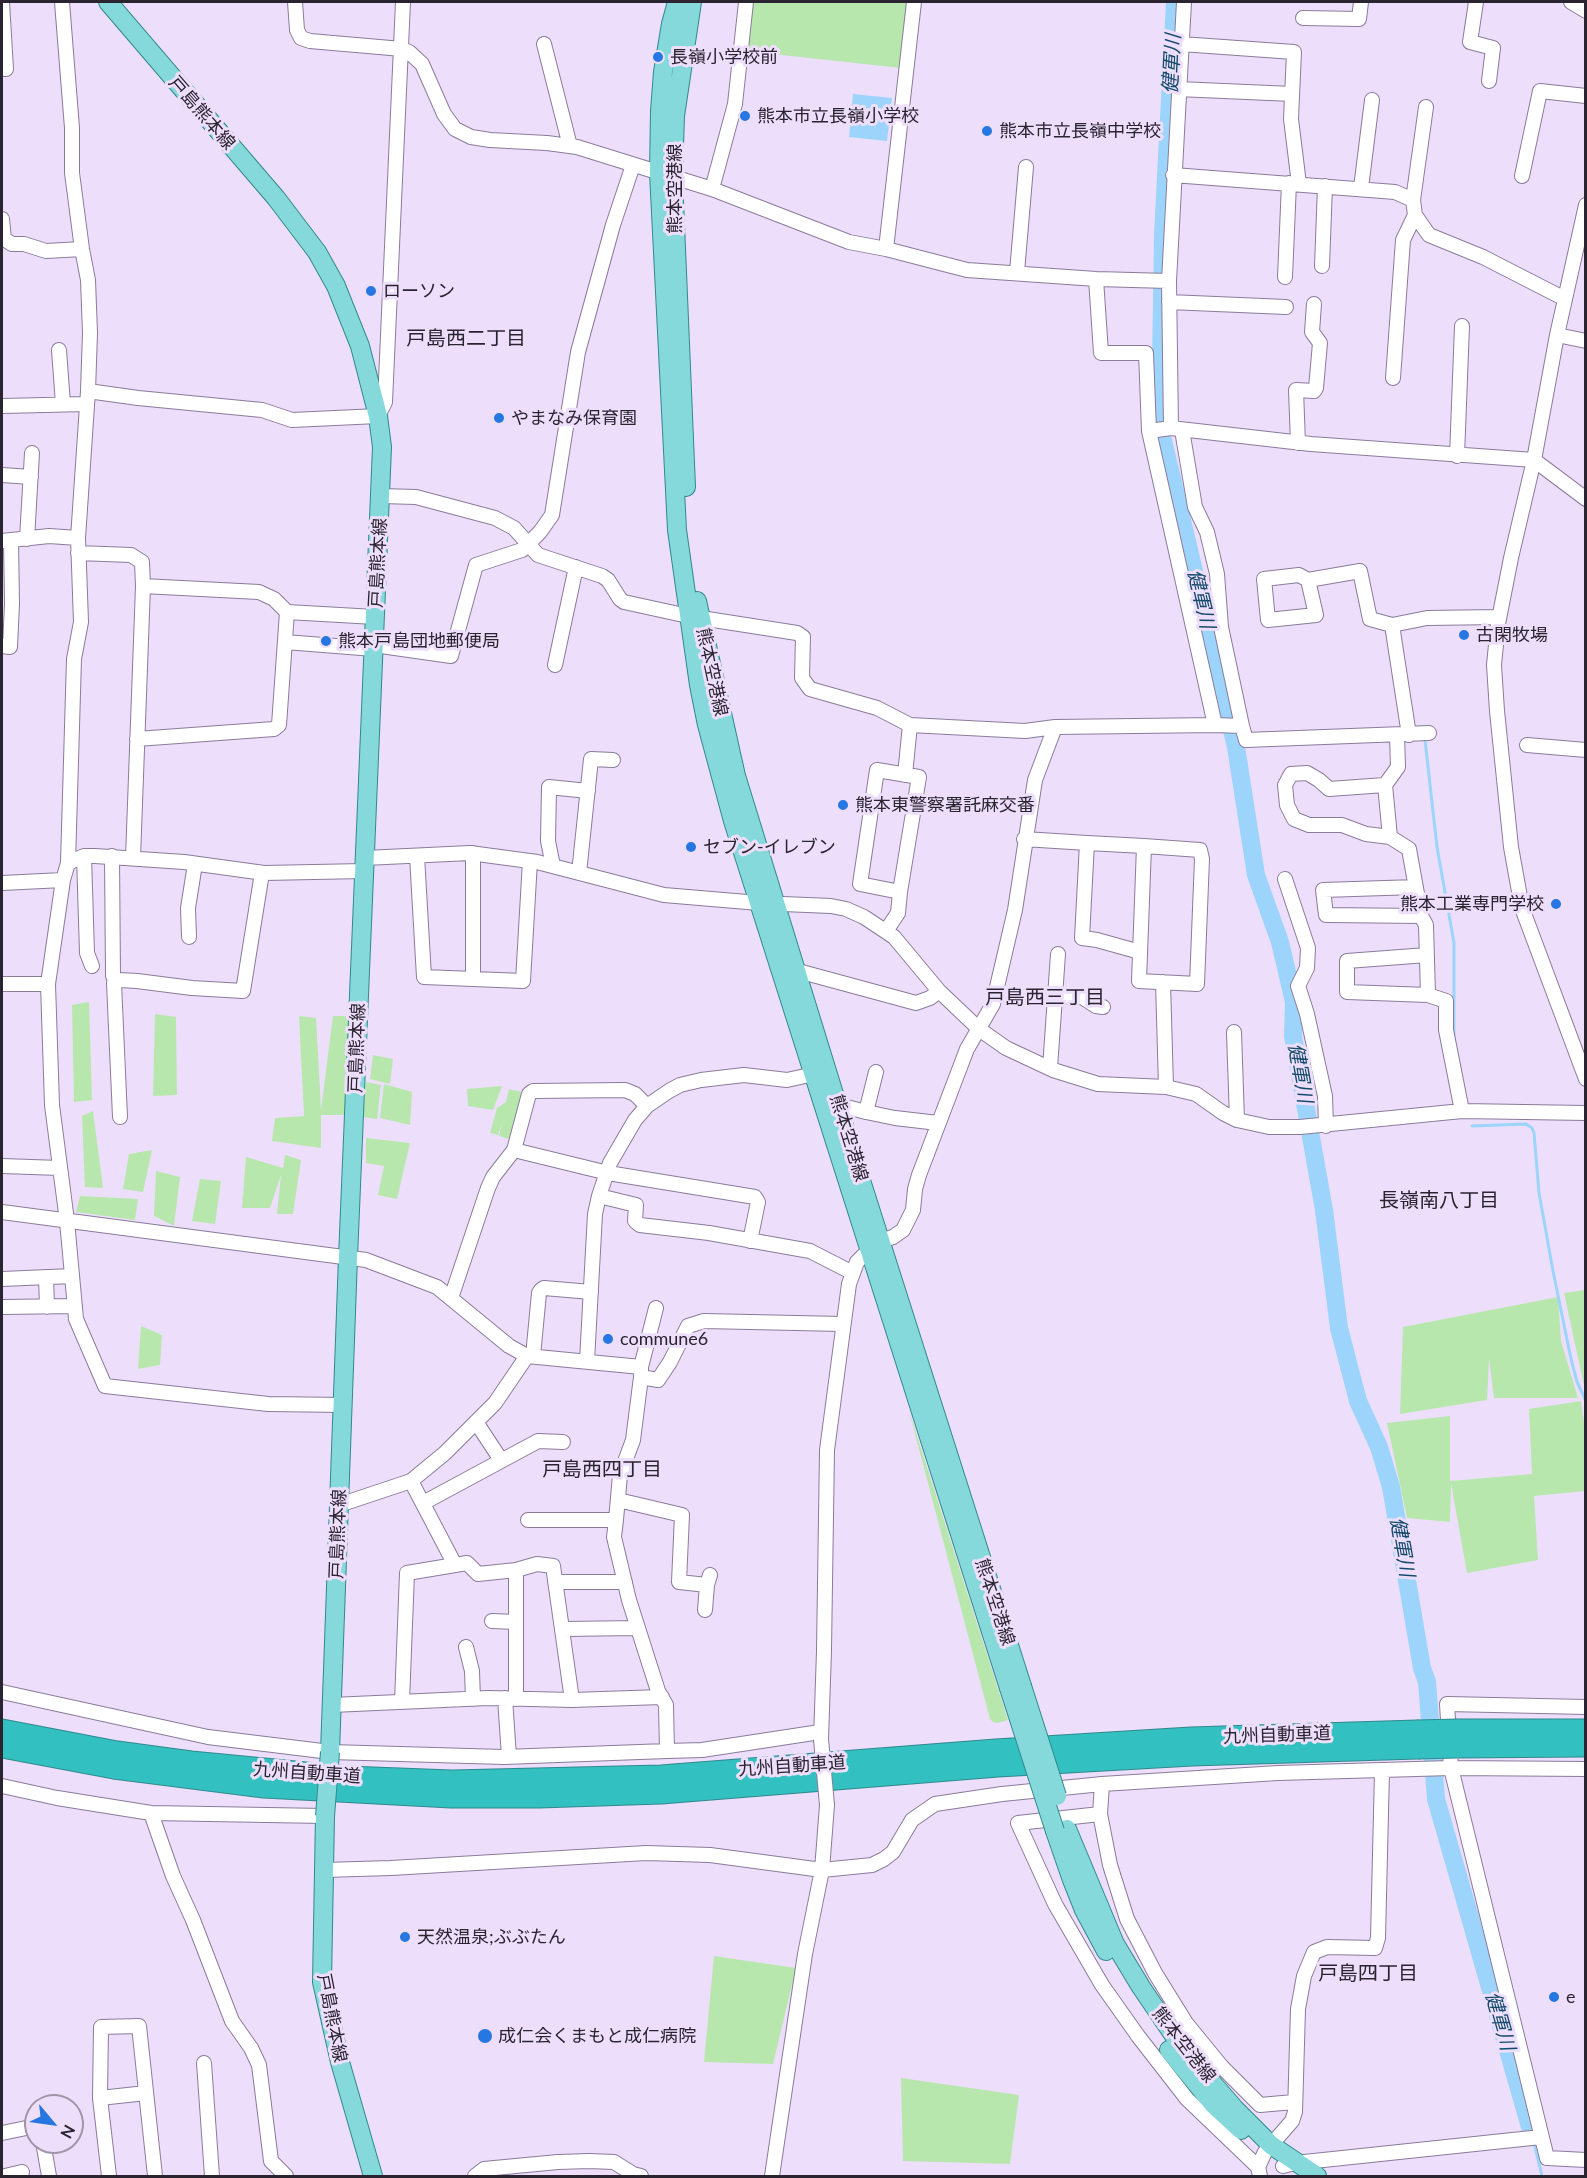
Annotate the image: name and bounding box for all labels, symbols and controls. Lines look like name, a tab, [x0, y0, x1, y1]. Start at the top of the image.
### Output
water label: 健軍川	[1158, 33, 1186, 95]
place label: 長嶺小学校前	[670, 46, 778, 68]
marker: 長嶺小学校前	[651, 50, 665, 64]
street label: 戸島熊本線	[164, 72, 240, 154]
place label: 熊本市立長嶺小学校	[757, 105, 919, 127]
marker: 熊本市立長嶺小学校	[738, 109, 752, 123]
place label: 熊本市立長嶺中学校	[999, 120, 1161, 142]
marker: 熊本市立長嶺中学校	[980, 124, 994, 138]
street label: 熊本空港線	[664, 144, 686, 234]
place label: ローソン	[383, 280, 455, 302]
marker: ローソン	[364, 284, 378, 298]
district label: 戸島西二丁目	[406, 327, 526, 351]
place label: やまなみ保育園	[511, 407, 637, 429]
marker: やまなみ保育園	[492, 411, 506, 425]
street label: 戸島熊本線	[365, 517, 391, 609]
water label: 健軍川	[1183, 567, 1219, 631]
place label: 古閑牧場	[1476, 624, 1548, 646]
street label: 熊本空港線	[692, 626, 732, 718]
marker: 古閑牧場	[1457, 628, 1471, 642]
place label: 熊本戸島団地郵便局	[338, 630, 500, 652]
marker: 熊本戸島団地郵便局	[319, 634, 333, 648]
place label: 熊本東警察署託麻交番	[855, 794, 1035, 816]
marker: 熊本東警察署託麻交番	[836, 798, 850, 812]
place label: セブン-イレブン	[703, 836, 836, 858]
marker: セブン-イレブン	[684, 840, 698, 854]
place label: 熊本工業専門学校	[1400, 893, 1544, 915]
marker: 熊本工業専門学校	[1549, 897, 1563, 911]
district label: 戸島西三丁目	[985, 986, 1105, 1010]
street label: 戸島熊本線	[345, 1003, 369, 1093]
water label: 健軍川	[1283, 1041, 1317, 1105]
street label: 熊本空港線	[826, 1092, 872, 1184]
district label: 長嶺南八丁目	[1379, 1189, 1499, 1213]
place label: commune6	[620, 1328, 708, 1350]
marker: commune6	[601, 1332, 615, 1346]
district label: 戸島西四丁目	[542, 1458, 662, 1482]
street label: 戸島熊本線	[326, 1489, 350, 1579]
water label: 健軍川	[1385, 1515, 1419, 1579]
street label: 熊本空港線	[971, 1556, 1019, 1648]
street label: 九州自動車道	[1223, 1722, 1331, 1748]
street label: 九州自動車道	[737, 1751, 847, 1781]
street label: 九州自動車道	[252, 1758, 362, 1788]
place label: 天然温泉;ぶぶたん	[417, 1926, 566, 1948]
marker: 天然温泉;ぶぶたん	[398, 1930, 412, 1944]
district label: 戸島四丁目	[1318, 1962, 1418, 1986]
street label: 戸島熊本線	[313, 1972, 351, 2064]
place label: e	[1566, 1986, 1576, 2008]
water label: 健軍川	[1480, 1989, 1520, 2053]
marker: e	[1547, 1990, 1561, 2004]
street label: 熊本空港線	[1148, 2003, 1220, 2087]
place label: 成仁会くまもと成仁病院	[498, 2025, 696, 2047]
marker: 成仁会くまもと成仁病院	[476, 2027, 494, 2045]
north arrow	[24, 2094, 84, 2154]
text: N	[57, 2122, 80, 2142]

